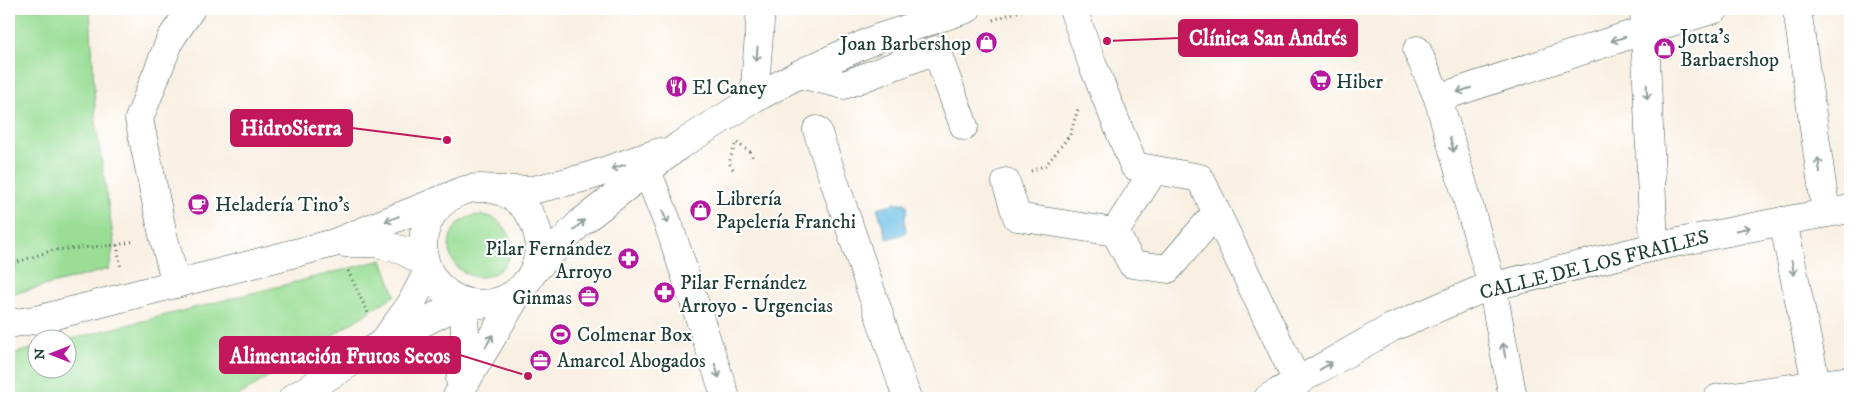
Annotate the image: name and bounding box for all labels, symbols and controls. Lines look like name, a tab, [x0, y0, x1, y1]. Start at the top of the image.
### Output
callout: Clínica San Andrés	[1179, 20, 1357, 56]
place label: Jotta's Barbaershop	[1678, 25, 1779, 73]
text: Clínica San Andrés	[1189, 26, 1347, 52]
shop icon: Joan Barbershop	[975, 31, 999, 55]
place label: Joan Barbershop	[838, 32, 971, 57]
one-way arrow	[1611, 34, 1627, 44]
shop icon: Jotta's Barbaershop	[1652, 36, 1676, 60]
one-way arrow	[752, 46, 762, 62]
supermarket icon: Hiber	[1308, 69, 1332, 93]
place label: Hiber	[1336, 70, 1384, 95]
restaurant icon: El Caney	[664, 75, 688, 99]
place label: El Caney	[692, 76, 767, 101]
one-way arrow	[1643, 84, 1652, 100]
one-way arrow	[1457, 86, 1472, 95]
callout: HidroSierra	[231, 110, 352, 146]
text: HidroSierra	[240, 116, 343, 142]
one-way arrow	[1447, 137, 1457, 153]
one-way arrow	[1814, 157, 1824, 173]
one-way arrow	[611, 163, 626, 172]
place label: Librería Papelería Franchi	[716, 187, 856, 235]
cafe icon: Heladería Tino's	[187, 192, 211, 216]
place label: Heladería Tino's	[215, 193, 350, 218]
shop icon: Librería Papelería Franchi	[688, 198, 712, 222]
one-way arrow	[661, 209, 671, 224]
one-way arrow	[384, 216, 399, 225]
one-way arrow	[573, 219, 585, 231]
one-way arrow	[1735, 224, 1751, 233]
street label: CALLE DE LOS FRAILES	[1477, 225, 1712, 306]
place label: Pilar Fernández Arroyo	[485, 237, 612, 285]
pharmacy icon: Pilar Fernández Arroyo	[616, 247, 640, 271]
one-way arrow	[1788, 260, 1798, 276]
place label: Pilar Fernández Arroyo - Urgencias	[680, 271, 833, 319]
pharmacy icon: Pilar Fernández Arroyo - Urgencias	[652, 281, 676, 305]
office icon: Ginmas	[576, 285, 600, 309]
place label: Ginmas	[512, 286, 572, 311]
sports icon: Colmenar Box	[549, 322, 573, 346]
place label: Colmenar Box	[577, 323, 692, 348]
north arrow	[28, 330, 78, 380]
one-way arrow	[484, 334, 494, 349]
callout: Alimentación Frutos Secos	[220, 337, 460, 373]
one-way arrow	[1499, 343, 1509, 359]
text: Alimentación Frutos Secos	[229, 344, 450, 370]
text: N	[31, 348, 49, 360]
office icon: Amarcol Abogados	[529, 348, 553, 372]
place label: Amarcol Abogados	[557, 349, 706, 374]
one-way arrow	[1319, 360, 1333, 370]
one-way arrow	[712, 363, 722, 379]

